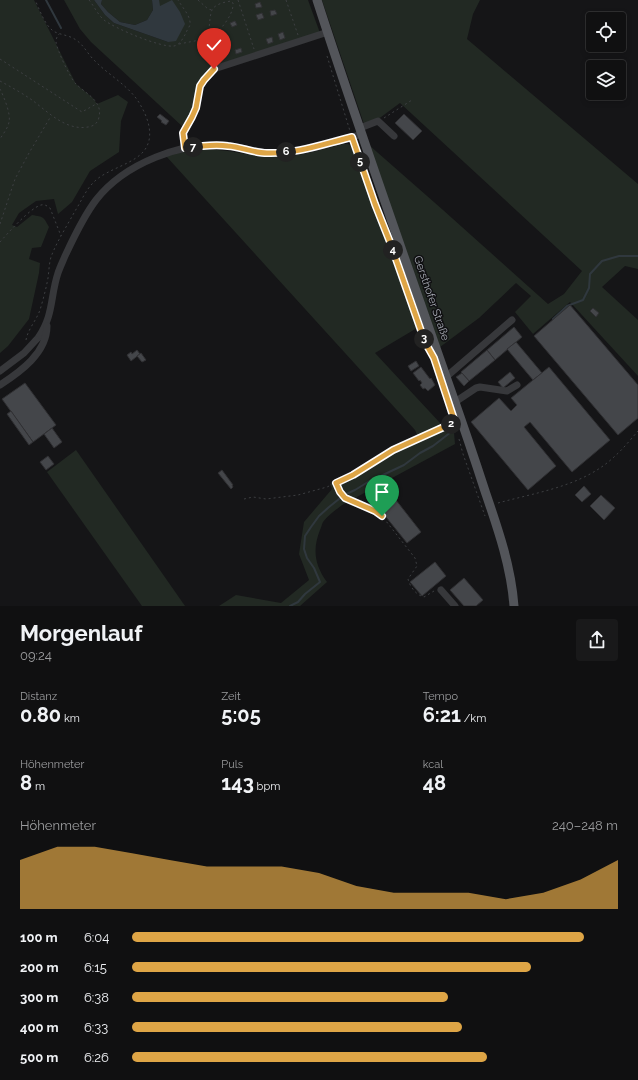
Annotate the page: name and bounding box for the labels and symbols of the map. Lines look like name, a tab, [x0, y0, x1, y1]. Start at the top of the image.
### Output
pin	[197, 28, 231, 69]
pin: 7	[183, 137, 203, 157]
pin: 6	[276, 142, 296, 162]
pin: 5	[350, 152, 370, 172]
pin: 4	[383, 240, 403, 260]
street label: Gersthofer Straße	[411, 254, 452, 343]
pin: 3	[414, 329, 434, 349]
pin: 2	[441, 414, 461, 434]
pin	[365, 475, 399, 516]

